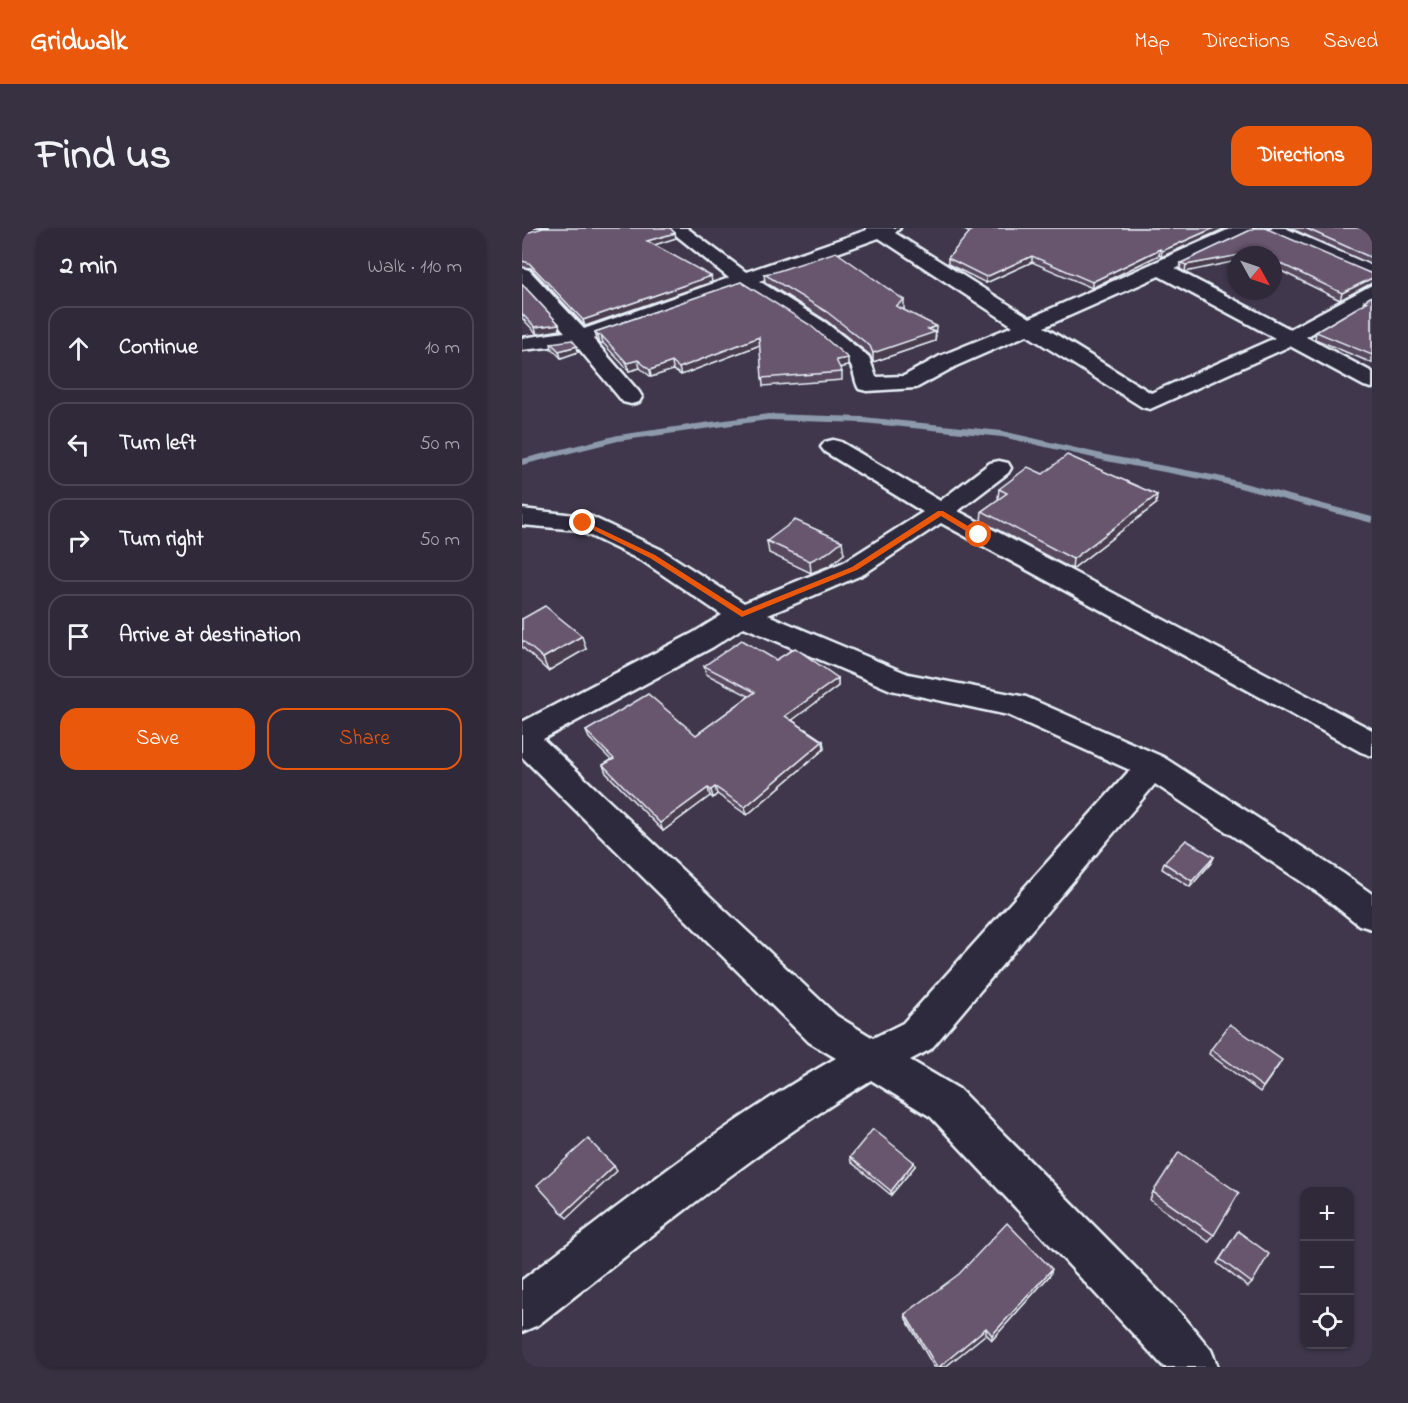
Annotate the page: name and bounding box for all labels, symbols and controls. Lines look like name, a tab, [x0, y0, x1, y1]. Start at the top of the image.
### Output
text: Gridwalk	[30, 22, 127, 63]
text: Map	[1134, 27, 1170, 57]
text: Directions	[1203, 27, 1290, 57]
text: Saved	[1323, 27, 1378, 57]
text: Find us	[36, 126, 171, 187]
button: Directions	[1231, 126, 1372, 186]
north arrow	[1228, 246, 1282, 300]
text: 2 min	[60, 248, 117, 286]
text: Walk · 110 m	[367, 253, 462, 282]
icon: ahead	[62, 332, 95, 365]
text: Continue	[119, 332, 198, 364]
text: 10 m	[424, 334, 460, 363]
icon: left	[62, 428, 95, 461]
text: Turn left	[119, 428, 196, 460]
text: 50 m	[419, 430, 460, 459]
route end	[569, 509, 595, 535]
route start	[965, 521, 991, 547]
icon: right	[62, 524, 95, 557]
text: Turn right	[119, 524, 204, 556]
text: 50 m	[419, 526, 460, 555]
icon: arrive	[62, 620, 95, 653]
text: Arrive at destination	[119, 620, 301, 652]
button: Save	[60, 708, 255, 770]
button: Share	[267, 708, 462, 770]
map controls	[1300, 1187, 1354, 1349]
button: +	[1300, 1187, 1354, 1241]
button: −	[1300, 1241, 1354, 1295]
button: locate	[1300, 1295, 1354, 1349]

